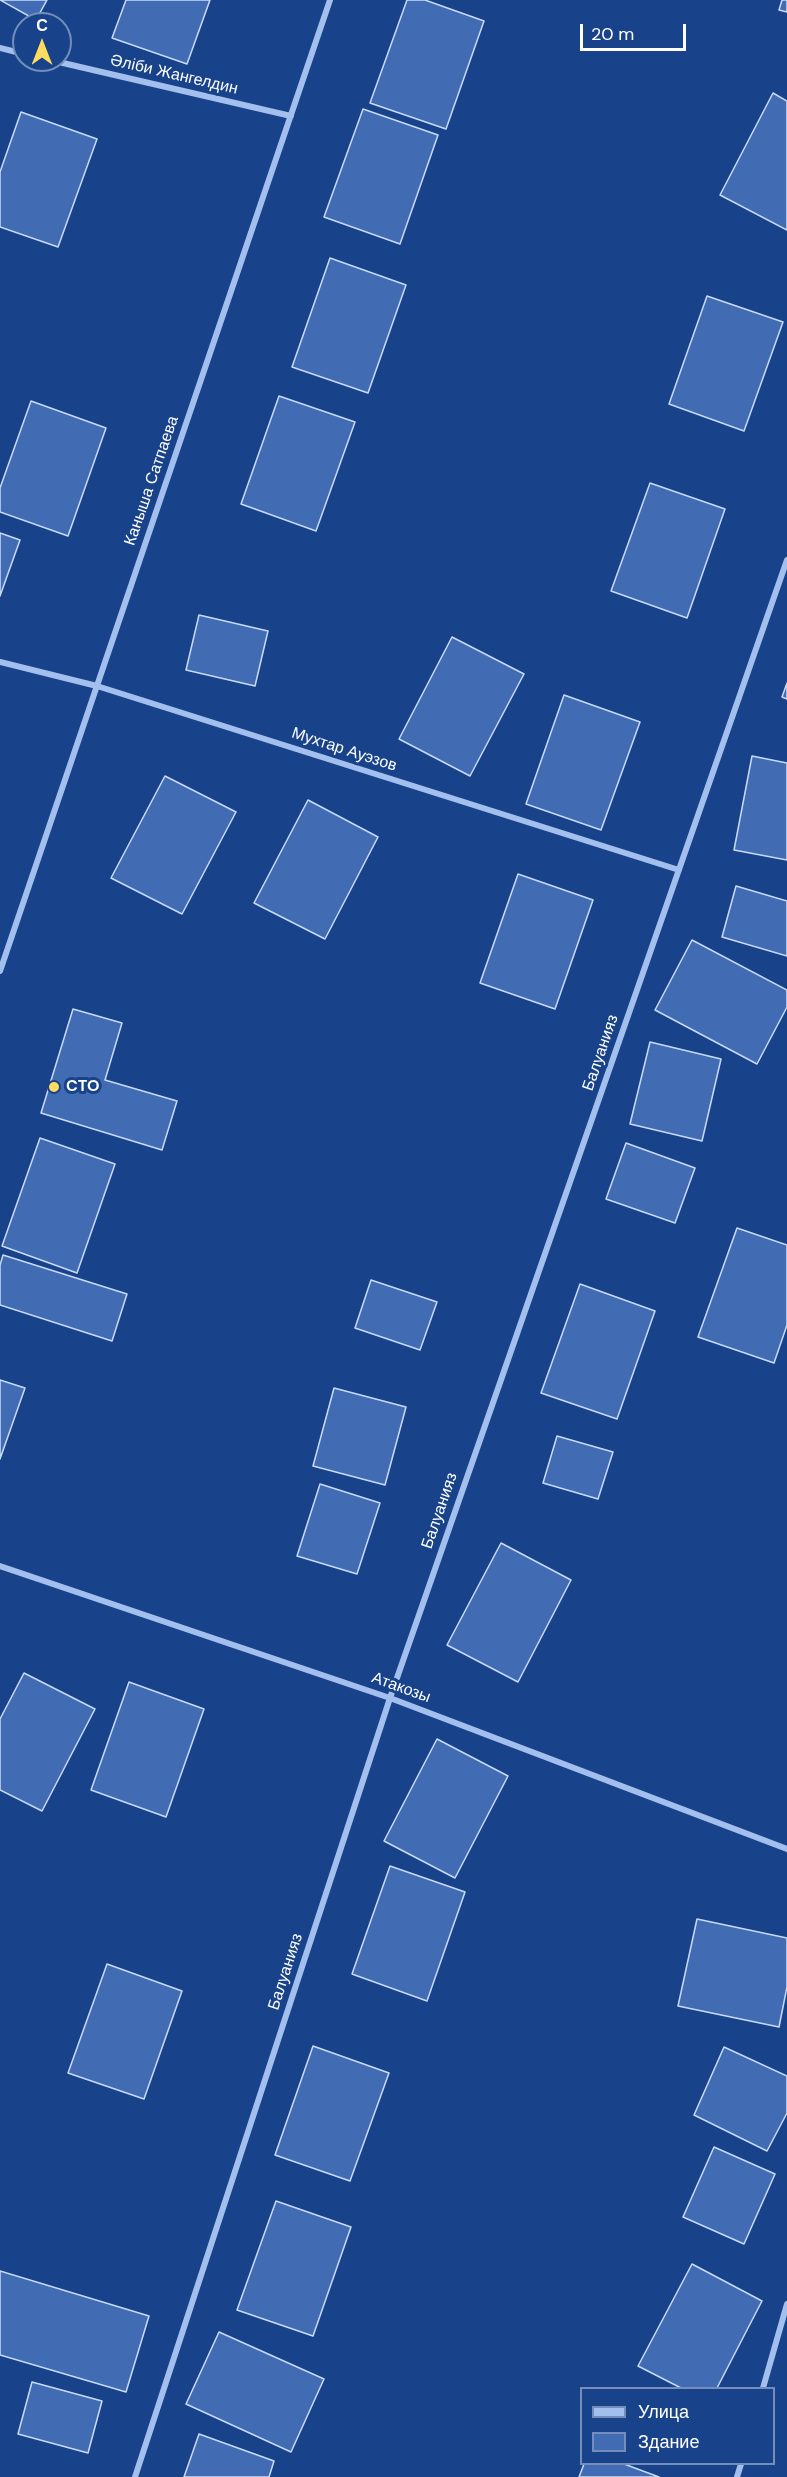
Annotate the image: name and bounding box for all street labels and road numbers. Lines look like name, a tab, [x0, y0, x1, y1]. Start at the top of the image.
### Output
street label: Әліби Жангелдин	[108, 51, 240, 99]
street label: Каныша Сатпаева	[121, 414, 183, 548]
street label: Мухтар Ауэзов	[289, 724, 399, 776]
street label: Балуанияз	[579, 1012, 623, 1094]
street label: Балуанияз	[418, 1470, 462, 1552]
street label: Атакозы	[369, 1669, 433, 1707]
street label: Балуанияз	[265, 1931, 307, 2013]

